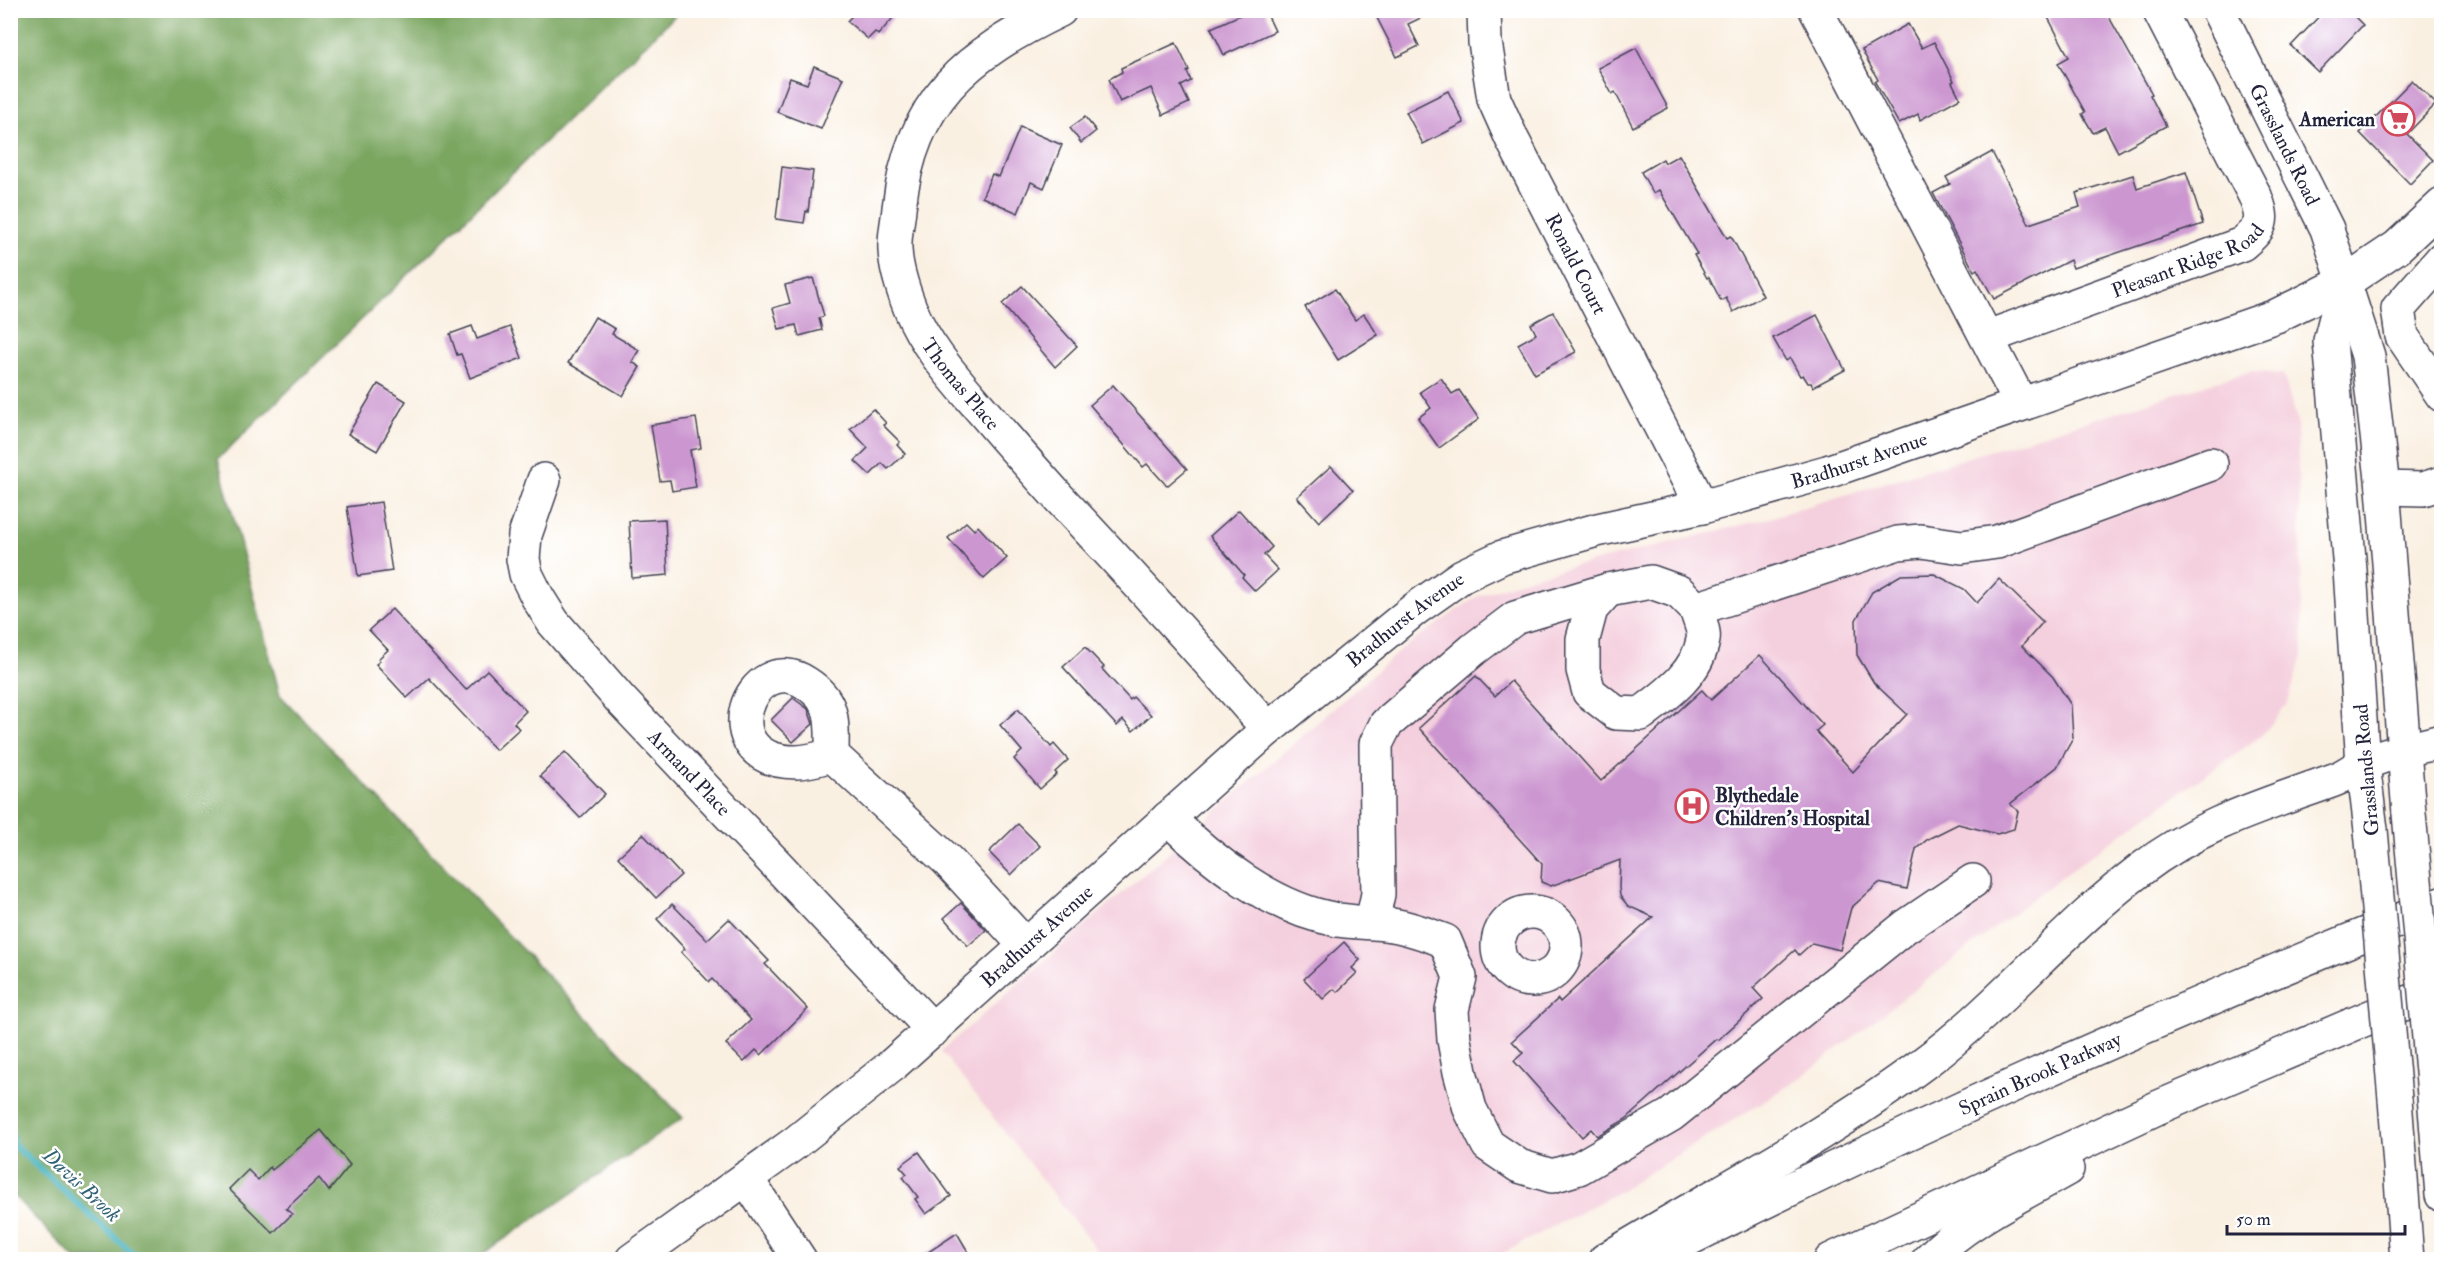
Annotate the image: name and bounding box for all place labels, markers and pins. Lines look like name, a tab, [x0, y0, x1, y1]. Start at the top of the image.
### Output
supermarket icon: American	[2380, 101, 2416, 137]
place label: American	[2298, 107, 2376, 132]
place label: Blythedale Children's Hospital	[1715, 783, 1871, 832]
hospital icon: Blythedale Children's Hospital	[1674, 788, 1710, 824]

